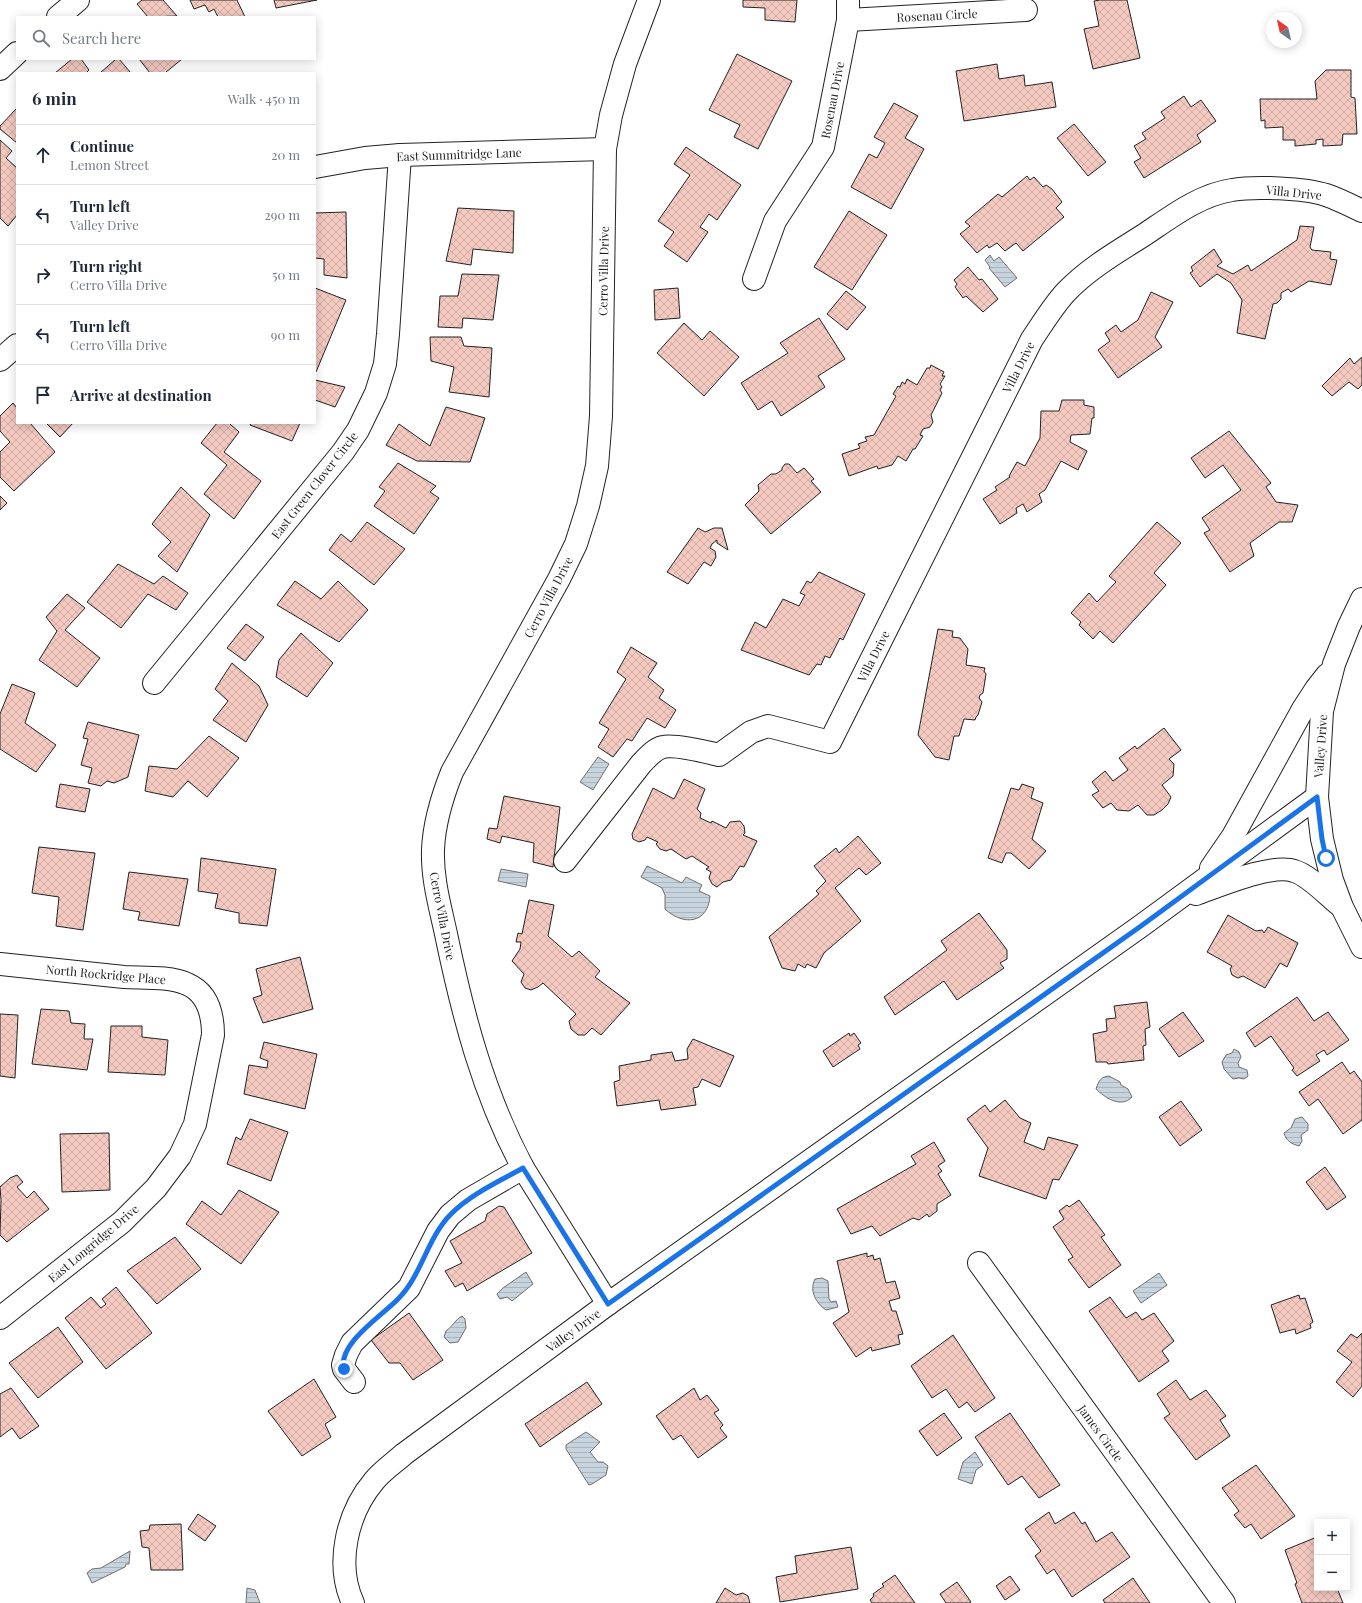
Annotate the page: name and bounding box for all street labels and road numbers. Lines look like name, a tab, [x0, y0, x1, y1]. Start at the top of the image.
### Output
street label: Rosenau Circle	[896, 5, 978, 25]
street label: Rosenau Drive	[817, 60, 847, 140]
street label: East Summitridge Lane	[396, 144, 522, 164]
street label: Villa Drive	[1264, 181, 1323, 203]
street label: Cerro Villa Drive	[594, 226, 612, 316]
street label: Villa Drive	[998, 339, 1038, 396]
street label: East Green Clover Circle	[267, 428, 361, 542]
street label: Cerro Villa Drive	[520, 554, 576, 640]
street label: Villa Drive	[853, 628, 893, 685]
street label: Valley Drive	[1310, 714, 1330, 779]
street label: Cerro Villa Drive	[427, 870, 459, 962]
street label: North Rockridge Place	[45, 961, 167, 987]
street label: East Longridge Drive	[45, 1200, 141, 1286]
street label: Valley Drive	[542, 1305, 603, 1356]
street label: James Circle	[1074, 1400, 1127, 1465]

